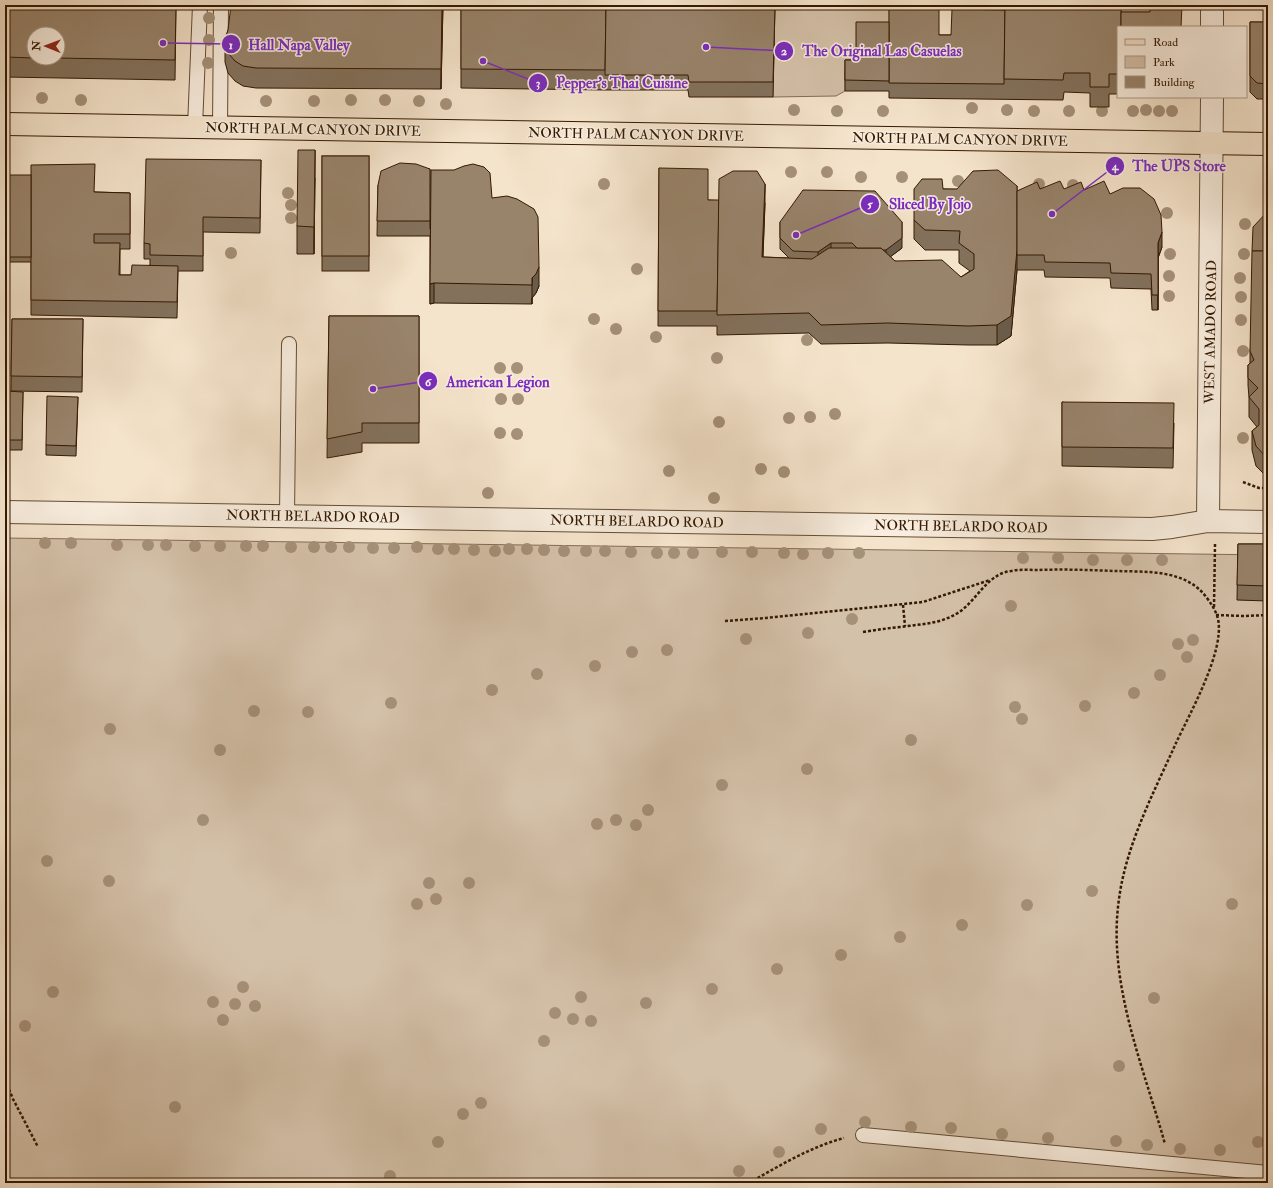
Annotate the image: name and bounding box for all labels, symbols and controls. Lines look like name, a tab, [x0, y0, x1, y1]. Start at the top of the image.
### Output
north arrow	[26, 26, 66, 66]
legend	[1117, 26, 1247, 98]
callout: Hall Napa Valley	[221, 31, 358, 58]
text: Road	[1153, 35, 1178, 50]
text: Hall Napa Valley	[248, 36, 351, 56]
text: 1	[229, 38, 233, 53]
callout: The Original Las Casuelas	[774, 38, 970, 65]
text: N	[30, 40, 43, 52]
text: The Original Las Casuelas	[801, 42, 962, 62]
text: 2	[781, 44, 787, 59]
text: Park	[1153, 55, 1175, 70]
callout: Pepper's Thai Cuisine	[528, 69, 696, 96]
text: Pepper's Thai Cuisine	[556, 74, 689, 94]
text: Building	[1153, 75, 1196, 90]
text: 3	[536, 76, 541, 91]
street label: NORTH PALM CANYON DRIVE	[205, 119, 421, 140]
street label: NORTH PALM CANYON DRIVE	[528, 124, 744, 145]
street label: NORTH PALM CANYON DRIVE	[852, 129, 1068, 150]
callout: The UPS Store	[1105, 152, 1234, 179]
text: The UPS Store	[1131, 157, 1226, 176]
text: 4	[1111, 159, 1120, 174]
callout: Sliced By Jojo	[860, 190, 979, 217]
text: Sliced By Jojo	[889, 195, 972, 215]
text: 5	[867, 197, 873, 212]
street label: WEST AMADO ROAD	[1201, 260, 1220, 405]
callout: American Legion	[418, 368, 557, 395]
text: American Legion	[445, 373, 550, 393]
text: 6	[425, 375, 432, 390]
street label: NORTH BELARDO ROAD	[226, 506, 400, 527]
street label: NORTH BELARDO ROAD	[550, 511, 724, 532]
street label: NORTH BELARDO ROAD	[874, 516, 1048, 537]

